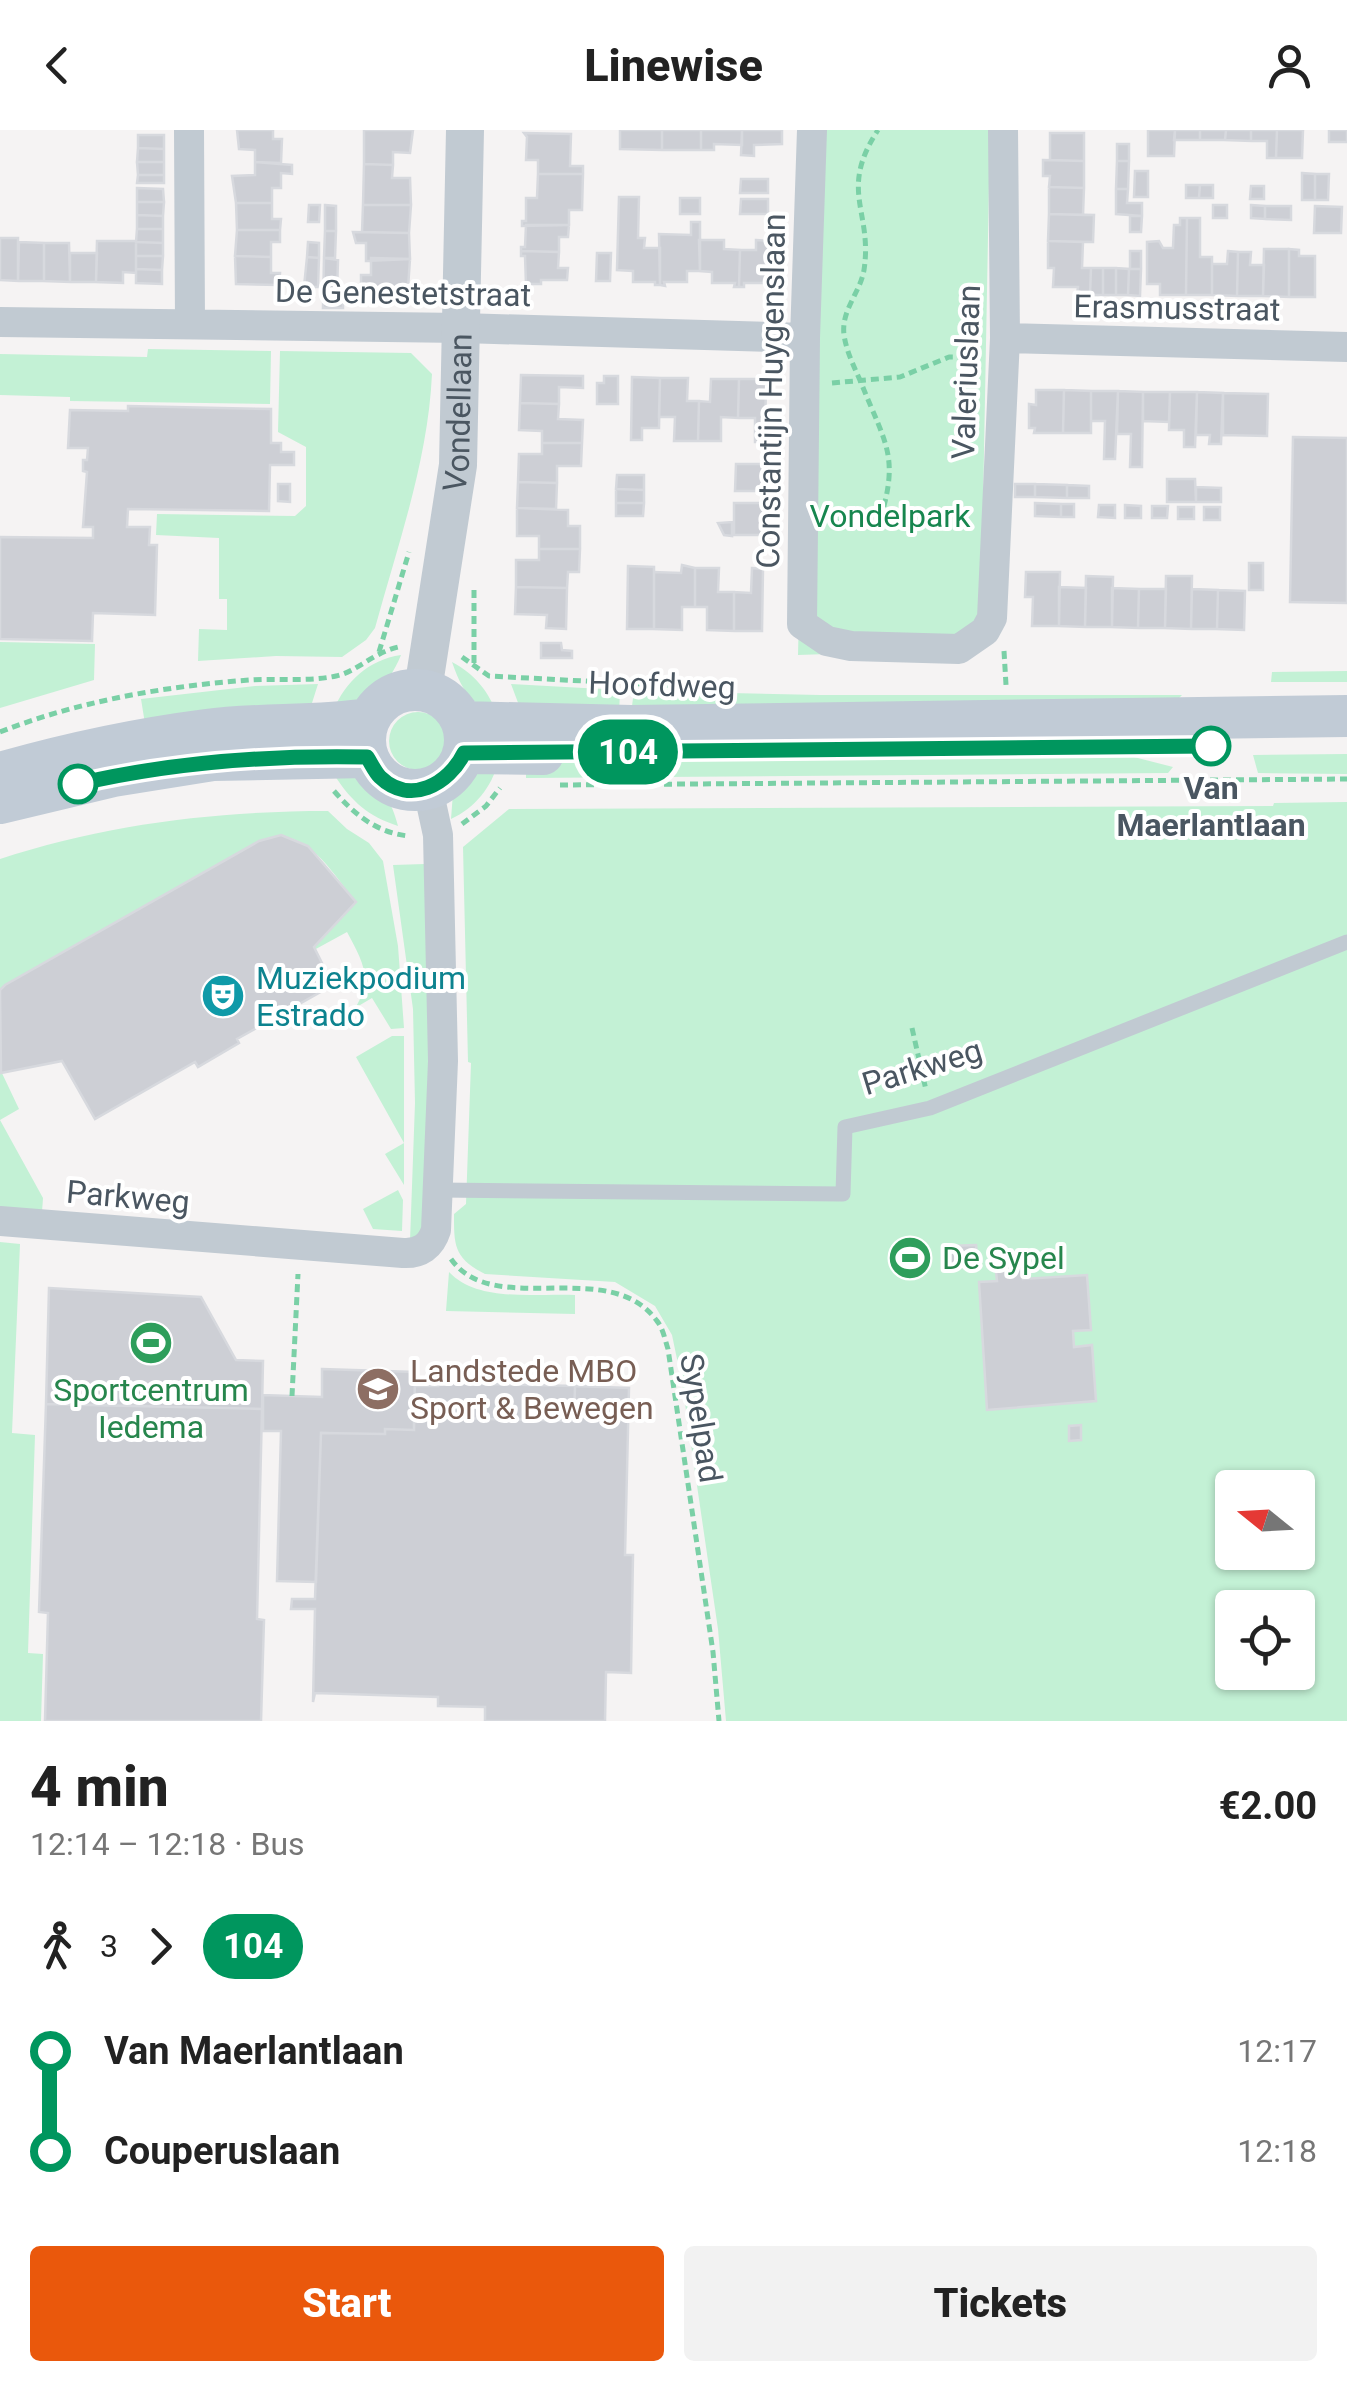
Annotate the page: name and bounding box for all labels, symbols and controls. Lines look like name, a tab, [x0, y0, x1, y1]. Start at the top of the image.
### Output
icon: back	[30, 38, 85, 93]
icon: person	[1262, 38, 1317, 93]
text: Linewise	[584, 39, 763, 92]
street label: Constantijn Huygenslaan	[749, 213, 793, 569]
street label: De Genestetstraat	[275, 272, 531, 314]
street label: Valeriuslaan	[944, 284, 988, 460]
street label: Erasmusstraat	[1073, 287, 1281, 329]
street label: Vondellaan	[435, 333, 480, 495]
park label: Vondelpark	[810, 497, 971, 535]
street label: Hoofdweg	[588, 663, 736, 707]
line badge: 104	[570, 720, 686, 784]
marker: Van Maerlantlaan	[1192, 727, 1230, 765]
text: 104	[598, 732, 658, 773]
unlabelled marker	[59, 765, 97, 803]
place label: Van Maerlantlaan	[1116, 769, 1306, 844]
place label: Muziekpodium Estrado	[256, 959, 466, 1034]
theatre icon: Muziekpodium Estrado	[200, 973, 246, 1019]
street label: Parkweg	[857, 1031, 987, 1103]
street label: Parkweg	[65, 1173, 191, 1221]
sports icon: De Sypel	[887, 1235, 933, 1281]
place label: De Sypel	[942, 1239, 1065, 1277]
sports icon: Sportcentrum Iedema	[128, 1320, 174, 1366]
street label: Sypelpad	[672, 1351, 730, 1485]
place label: Landstede MBO Sport & Bewegen	[410, 1352, 654, 1427]
school or university icon: Landstede MBO Sport & Bewegen	[355, 1366, 401, 1412]
place label: Sportcentrum Iedema	[53, 1371, 249, 1446]
north arrow	[1215, 1470, 1315, 1570]
map controls	[1215, 1470, 1315, 1690]
button: locate	[1215, 1590, 1315, 1690]
text: 4 min	[30, 1755, 169, 1819]
text: €2.00	[1219, 1784, 1317, 1828]
text: 12:14 – 12:18 · Bus	[30, 1825, 305, 1863]
icon: walk	[30, 1919, 85, 1974]
icon: forward	[133, 1919, 188, 1974]
text: 104	[223, 1926, 283, 1967]
text: 3	[100, 1927, 118, 1965]
text: Van Maerlantlaan	[104, 2029, 404, 2073]
text: 12:17	[1237, 2032, 1317, 2070]
text: Couperuslaan	[104, 2129, 340, 2173]
text: 12:18	[1237, 2132, 1317, 2170]
button: Start	[30, 2246, 664, 2361]
button: Tickets	[684, 2246, 1317, 2361]

